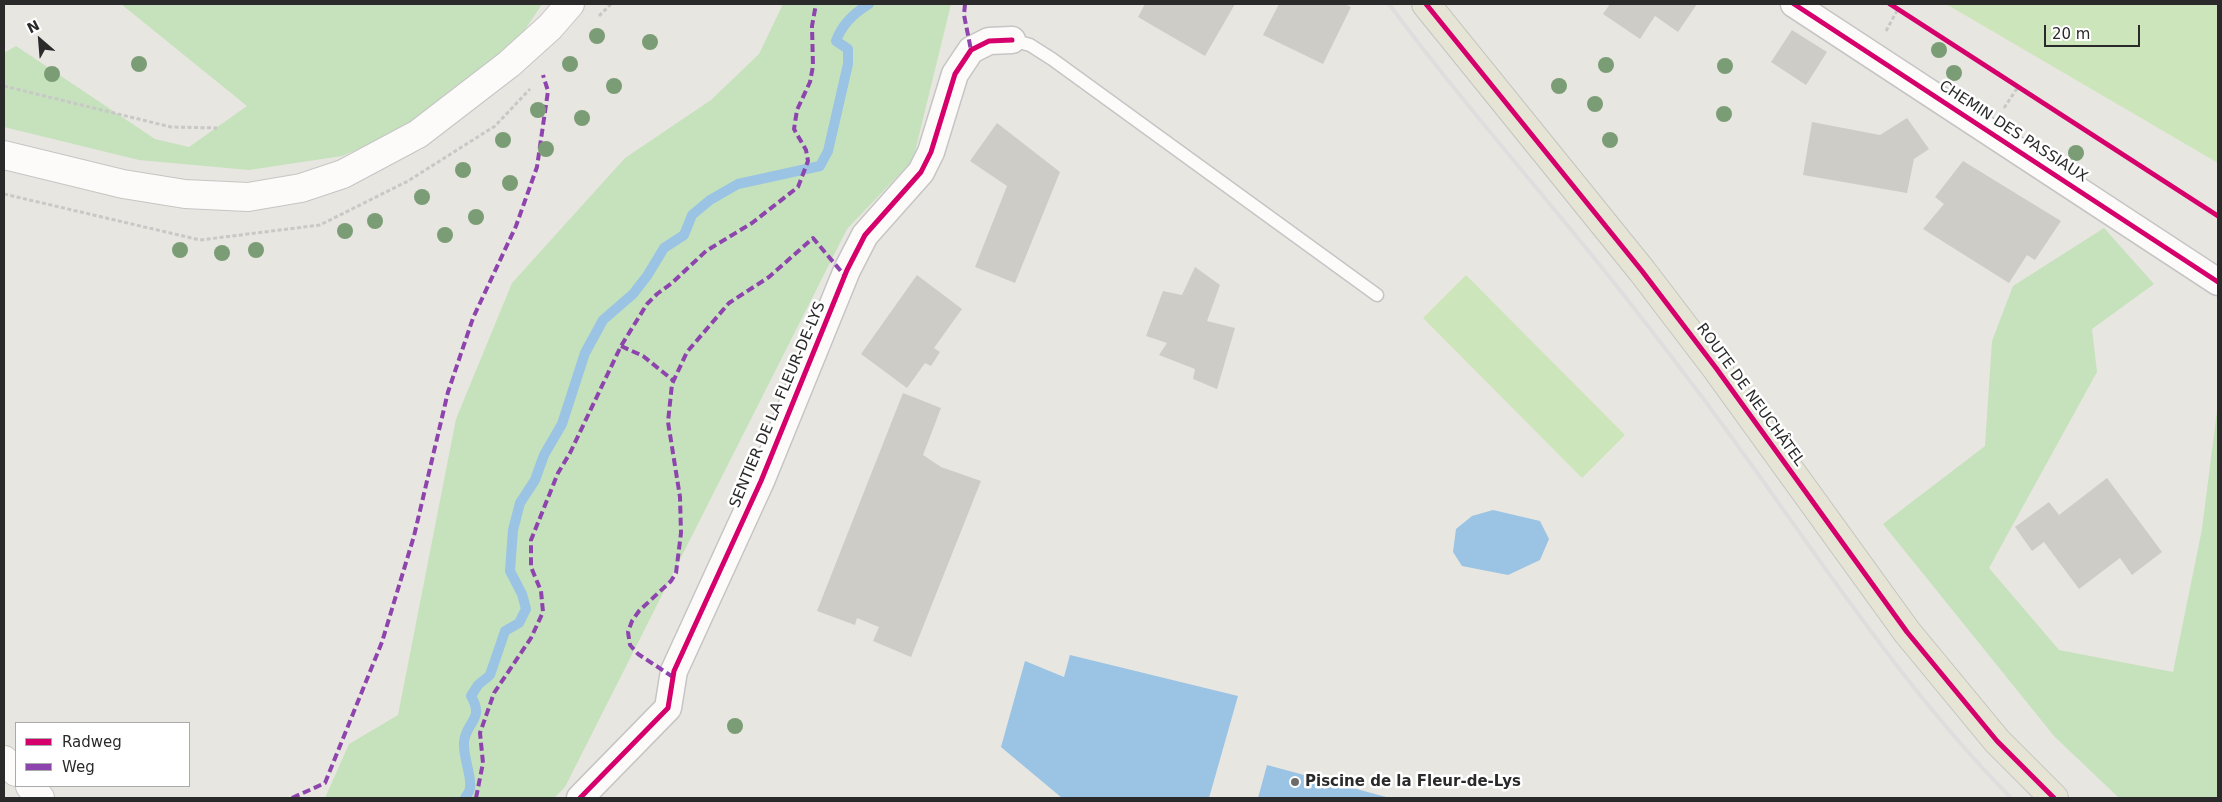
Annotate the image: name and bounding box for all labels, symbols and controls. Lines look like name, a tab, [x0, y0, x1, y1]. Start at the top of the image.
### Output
north arrow	[15, 15, 65, 65]
scale bar	[2047, 15, 2143, 47]
text: N	[24, 17, 42, 36]
text: 20 m	[2052, 25, 2090, 43]
street label: CHEMIN DES PASSIAUX	[1935, 77, 2091, 187]
street label: SENTIER DE LA FLEUR-DE-LYS	[726, 299, 830, 511]
street label: ROUTE DE NEUCHÂTEL	[1692, 320, 1808, 470]
legend	[15, 722, 190, 787]
text: Radweg	[62, 733, 122, 751]
text: Weg	[62, 758, 95, 776]
place label: Piscine de la Fleur-de-Lys	[1305, 773, 1521, 791]
marker: Piscine de la Fleur-de-Lys	[1289, 776, 1301, 788]

